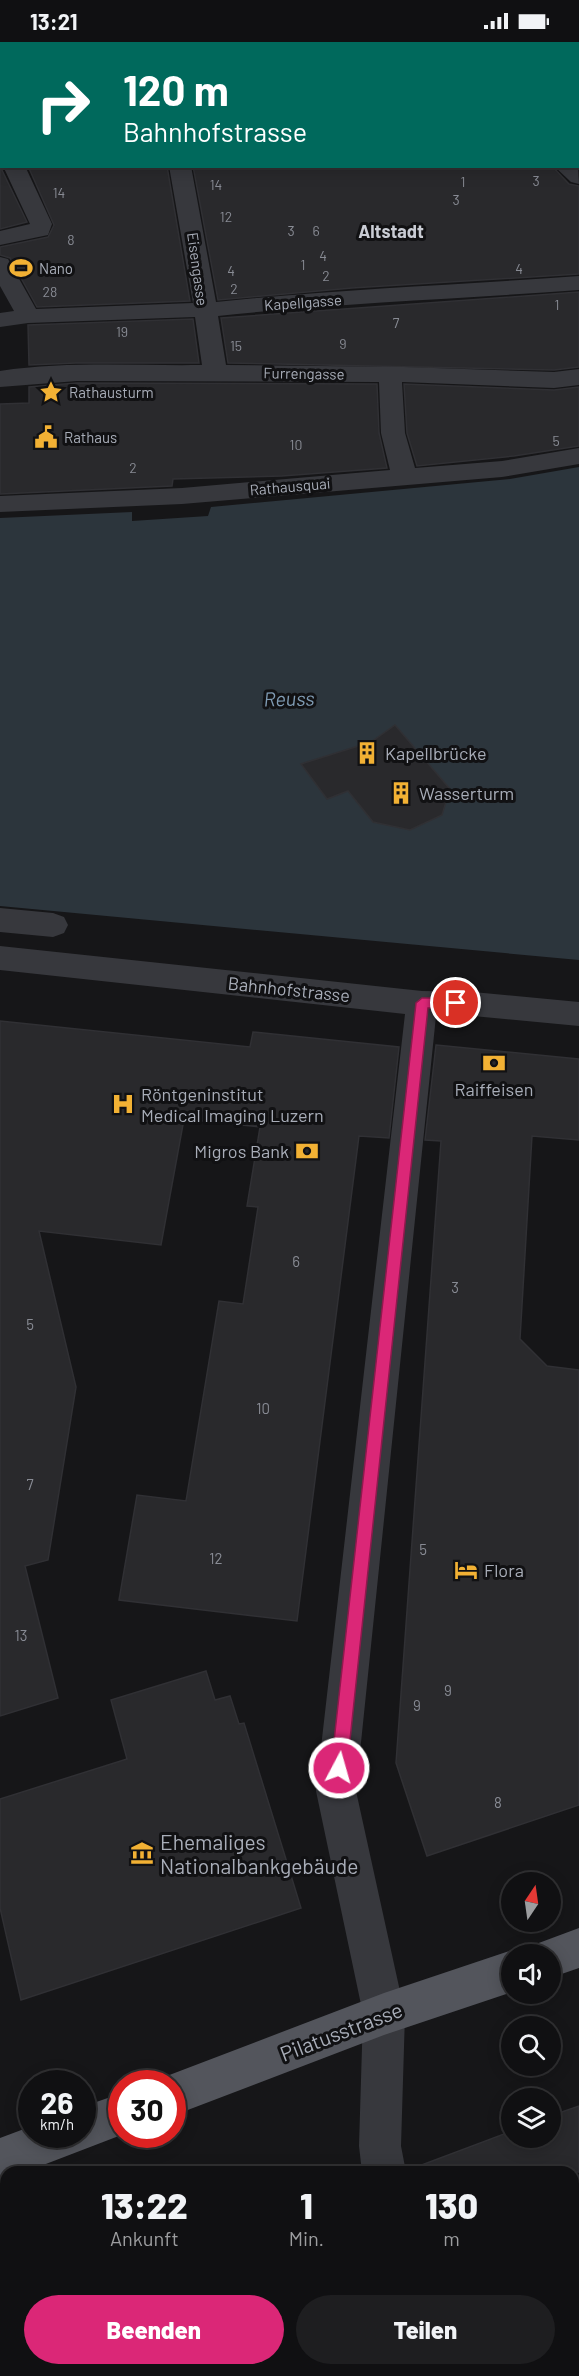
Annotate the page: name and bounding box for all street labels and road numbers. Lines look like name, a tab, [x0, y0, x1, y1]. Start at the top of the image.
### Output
street label: Eisengasse	[184, 231, 212, 307]
street label: Kapellgasse	[264, 290, 342, 314]
street label: Furrengasse	[263, 363, 345, 383]
street label: Rathausquai	[249, 474, 331, 498]
street label: Bahnhofstrasse	[227, 972, 351, 1006]
street label: Pilatusstrasse	[276, 1996, 406, 2066]

